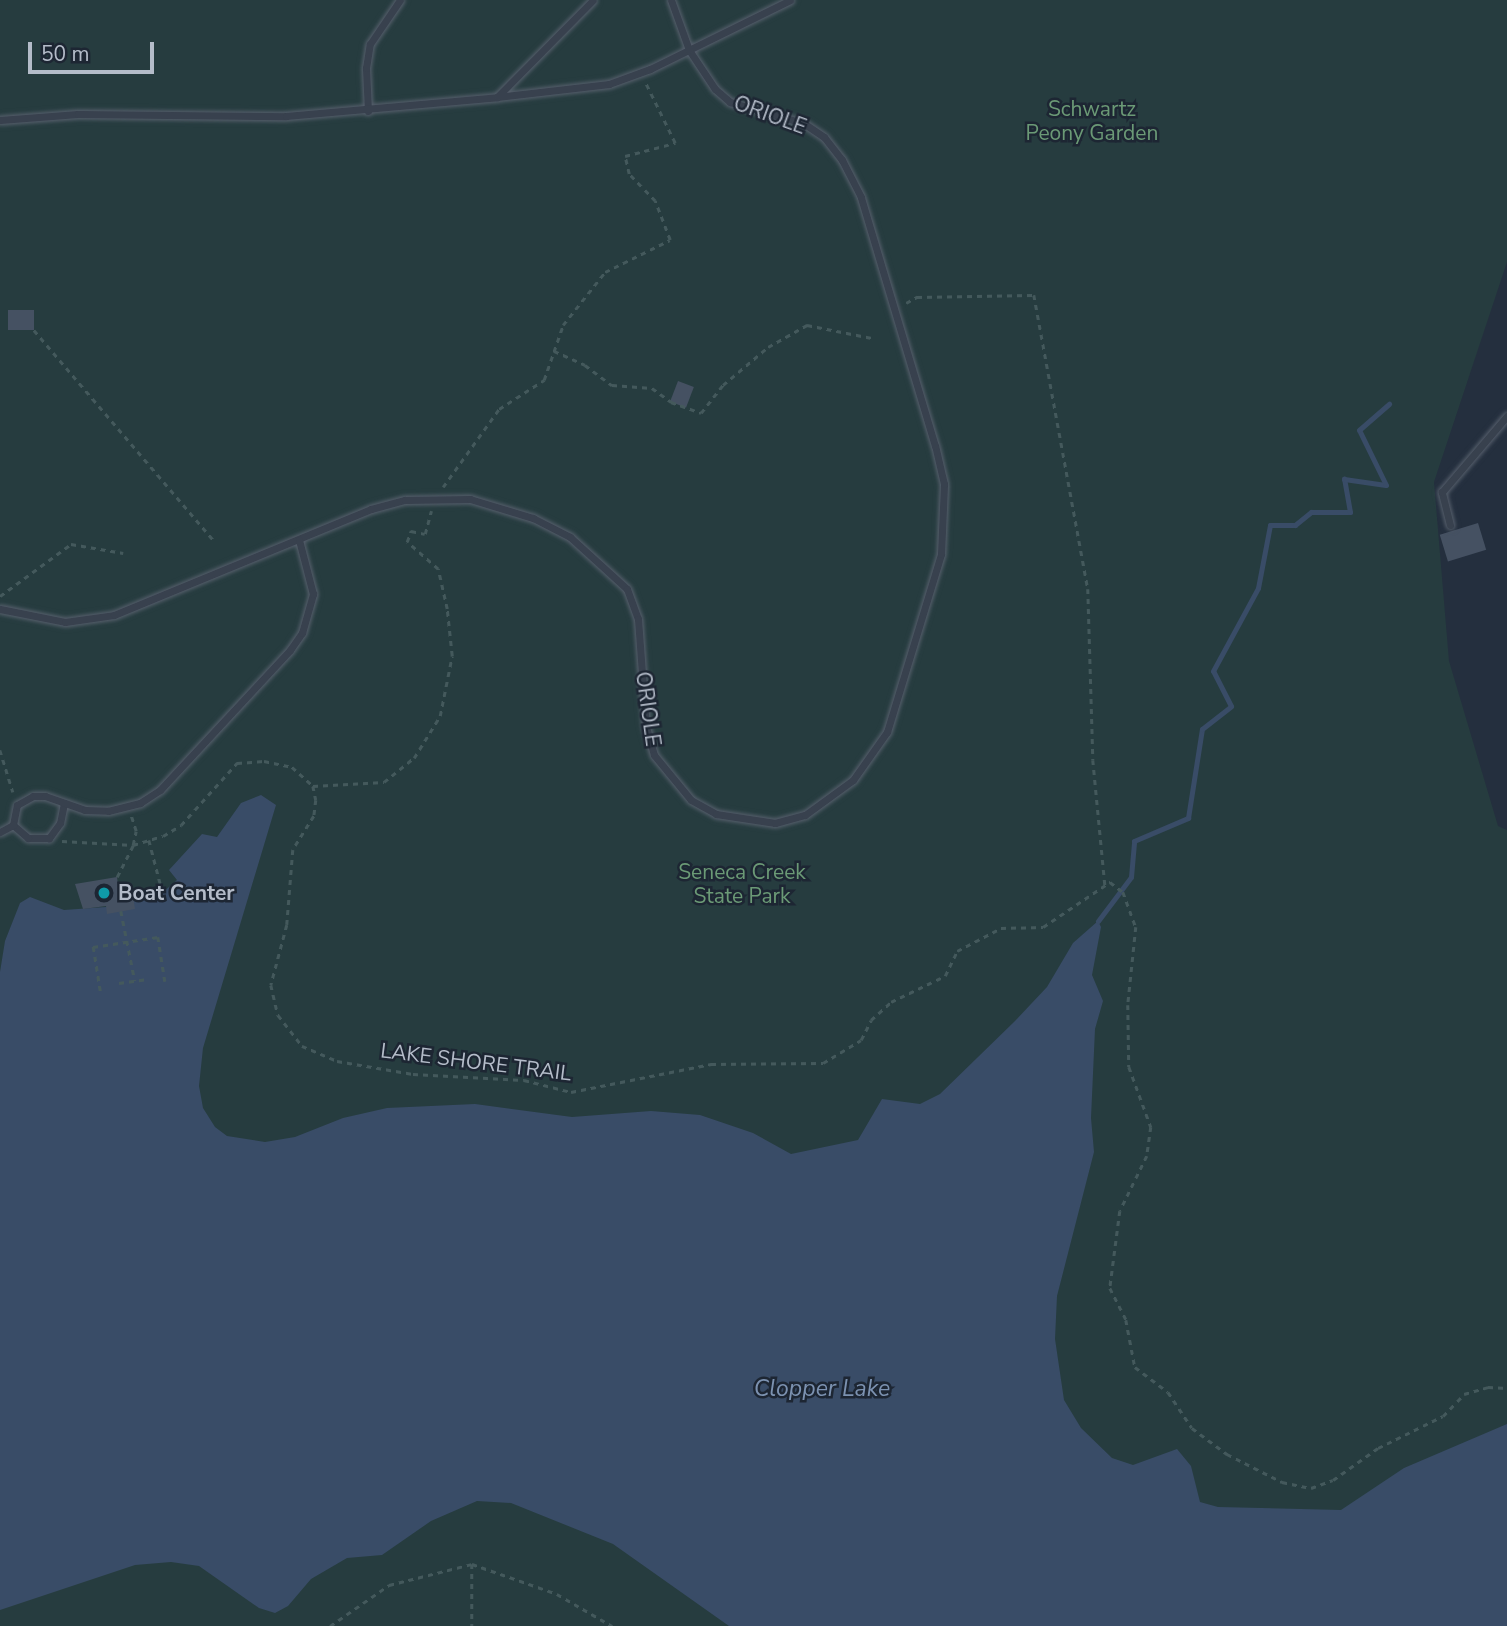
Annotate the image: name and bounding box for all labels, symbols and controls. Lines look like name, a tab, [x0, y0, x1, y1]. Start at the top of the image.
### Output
scale bar	[32, 28, 158, 72]
text: 50 m	[41, 40, 90, 68]
street label: ORIOLE	[730, 90, 810, 140]
park label: Schwartz Peony Garden	[1026, 96, 1158, 146]
street label: ORIOLE	[630, 670, 666, 748]
park label: Seneca Creek State Park	[678, 859, 806, 909]
place label: Boat Center	[118, 880, 235, 906]
marker: Boat Center	[96, 885, 112, 901]
street label: LAKE SHORE TRAIL	[379, 1038, 573, 1086]
water label: Clopper Lake	[754, 1375, 890, 1403]

